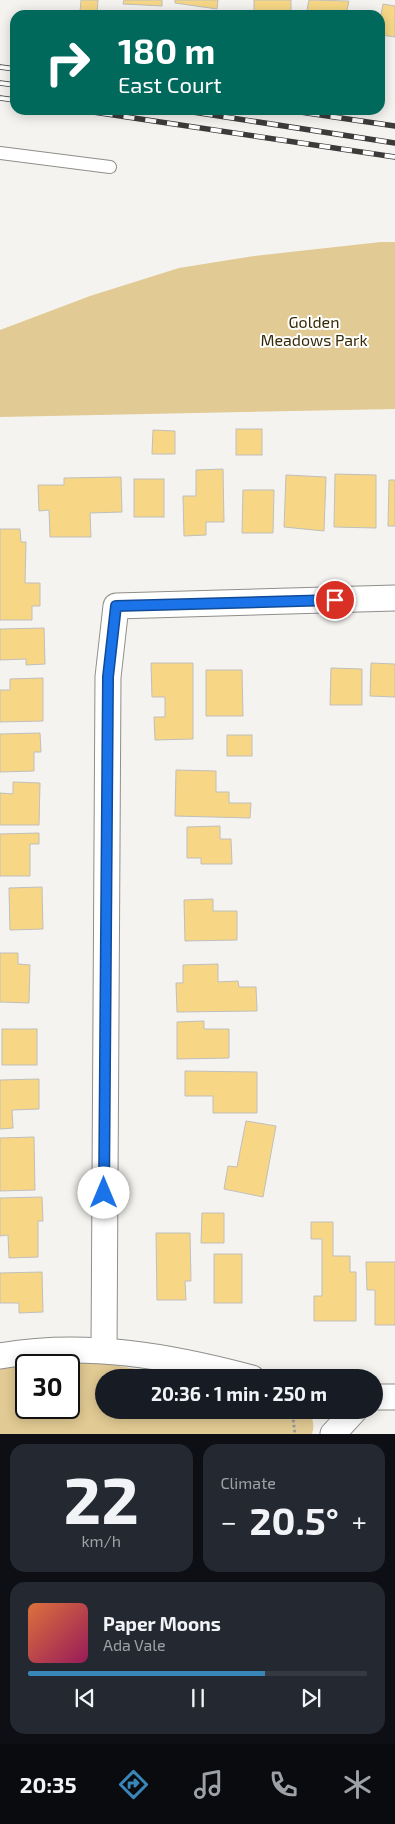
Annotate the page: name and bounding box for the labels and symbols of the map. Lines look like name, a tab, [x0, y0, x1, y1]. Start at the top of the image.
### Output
park label: Golden Meadows Park	[260, 312, 368, 349]
pin	[314, 579, 356, 621]
position arrow	[77, 1166, 129, 1218]
speed limit sign: 30	[15, 1354, 80, 1419]

